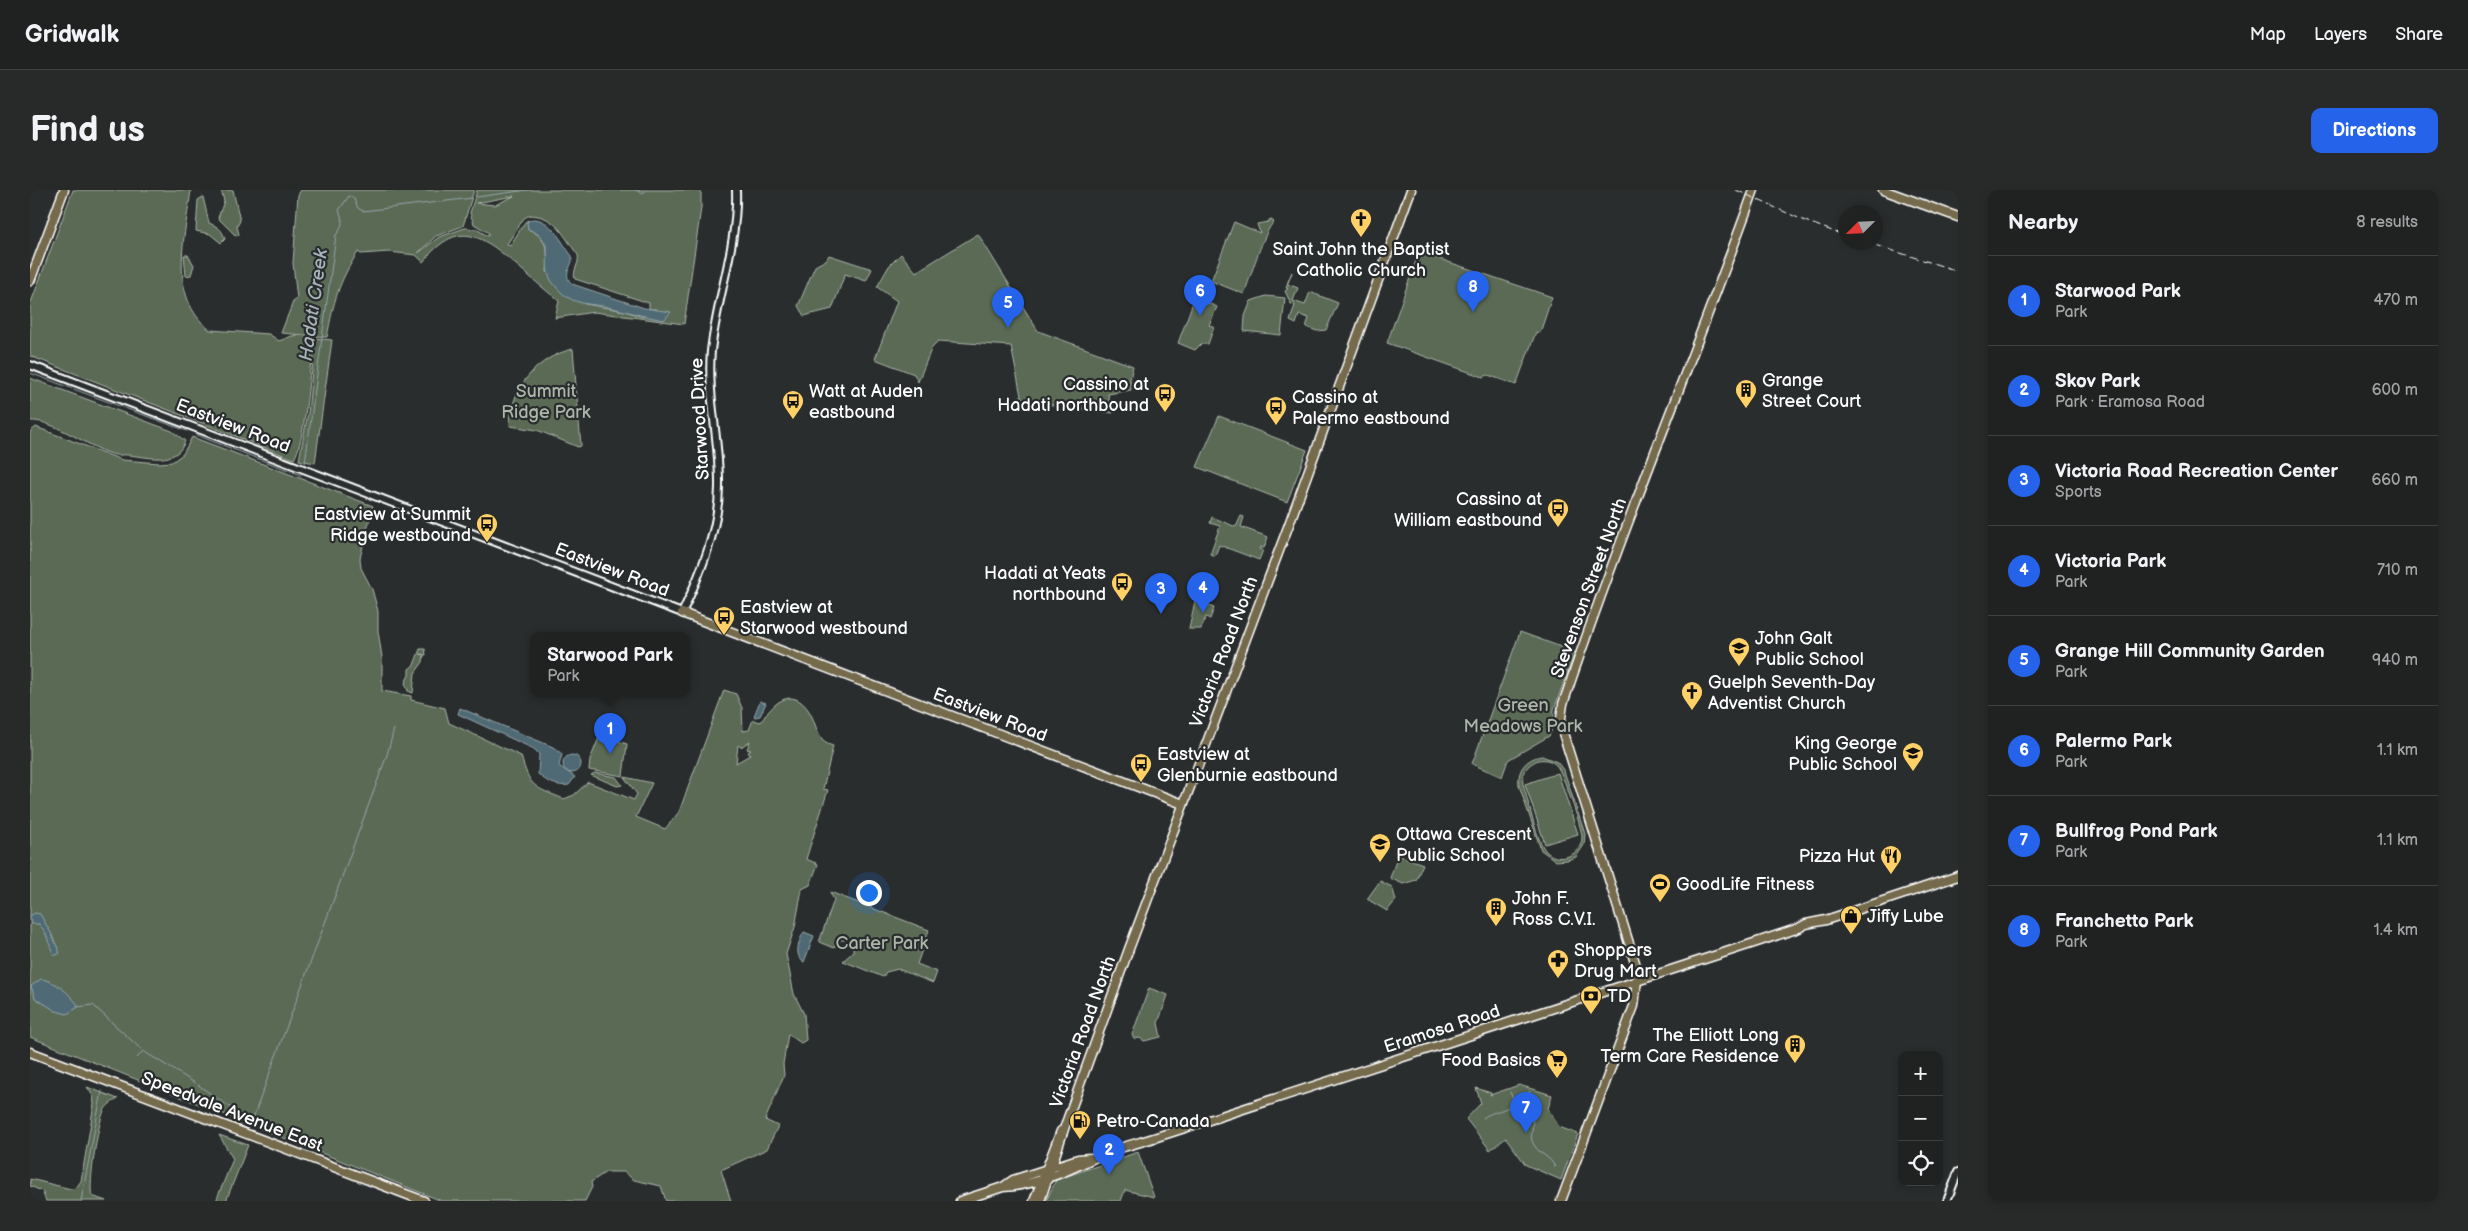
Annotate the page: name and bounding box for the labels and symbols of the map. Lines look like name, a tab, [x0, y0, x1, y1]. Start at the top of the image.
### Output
north arrow	[1838, 205, 1883, 250]
church icon: Saint John the Baptist Catholic Church	[1349, 207, 1373, 238]
place label: Saint John the Baptist Catholic Church	[1272, 239, 1450, 281]
water label: Hadati Creek	[295, 247, 333, 363]
pin: 8	[1457, 271, 1489, 312]
pin: 6	[1184, 275, 1216, 316]
pin: 5	[992, 287, 1024, 328]
street label: Starwood Drive	[686, 357, 714, 481]
place label: Grange Street Court	[1762, 370, 1862, 412]
place label: Cassino at Hadati northbound	[997, 374, 1149, 416]
building icon: Grange Street Court	[1734, 378, 1758, 409]
park label: Summit Ridge Park	[501, 381, 591, 423]
place label: Watt at Auden eastbound	[809, 381, 923, 423]
bus stop icon: Cassino at Hadati northbound	[1153, 382, 1177, 413]
place label: Cassino at Palermo eastbound	[1292, 387, 1450, 429]
bus stop icon: Watt at Auden eastbound	[781, 389, 805, 420]
street label: Eastview Road	[173, 395, 293, 457]
bus stop icon: Cassino at Palermo eastbound	[1264, 395, 1288, 426]
place label: Cassino at William eastbound	[1394, 489, 1542, 531]
street label: Stevenson Street North	[1547, 495, 1631, 681]
bus stop icon: Cassino at William eastbound	[1546, 497, 1570, 528]
place label: Eastview at Summit Ridge westbound	[313, 504, 471, 546]
bus stop icon: Eastview at Summit Ridge westbound	[475, 512, 499, 543]
street label: Eastview Road	[552, 539, 672, 601]
place label: Hadati at Yeats northbound	[984, 563, 1106, 605]
bus stop icon: Hadati at Yeats northbound	[1110, 571, 1134, 602]
pin: 4	[1187, 572, 1219, 613]
pin: 3	[1145, 573, 1177, 614]
street label: Victoria Road North	[1185, 573, 1263, 731]
place label: Eastview at Starwood westbound	[740, 597, 908, 639]
bus stop icon: Eastview at Starwood westbound	[712, 605, 736, 636]
place label: John Galt Public School	[1755, 628, 1864, 670]
school or university icon: John Galt Public School	[1727, 636, 1751, 667]
place label: Guelph Seventh-Day Adventist Church	[1708, 672, 1876, 714]
church icon: Guelph Seventh-Day Adventist Church	[1680, 680, 1704, 711]
street label: Eastview Road	[930, 684, 1050, 746]
park label: Green Meadows Park	[1464, 695, 1583, 737]
pin: 1	[594, 713, 626, 754]
place label: King George Public School	[1788, 733, 1897, 775]
school or university icon: King George Public School	[1901, 741, 1925, 772]
place label: Eastview at Glenburnie eastbound	[1157, 744, 1338, 786]
bus stop icon: Eastview at Glenburnie eastbound	[1129, 752, 1153, 783]
place label: Ottawa Crescent Public School	[1396, 824, 1532, 866]
school or university icon: Ottawa Crescent Public School	[1368, 832, 1392, 863]
restaurant icon: Pizza Hut	[1879, 844, 1903, 875]
place label: Pizza Hut	[1799, 846, 1875, 867]
sports icon: GoodLife Fitness	[1648, 872, 1672, 903]
place label: GoodLife Fitness	[1676, 874, 1814, 895]
your location	[856, 880, 882, 906]
place label: John F. Ross C.V.I.	[1512, 888, 1596, 930]
building icon: John F. Ross C.V.I.	[1484, 896, 1508, 927]
shop icon: Jiffy Lube	[1839, 904, 1863, 935]
place label: Jiffy Lube	[1867, 906, 1944, 927]
park label: Carter Park	[836, 933, 929, 954]
place label: Shoppers Drug Mart	[1574, 940, 1657, 982]
pharmacy icon: Shoppers Drug Mart	[1546, 948, 1570, 979]
street label: Victoria Road North	[1046, 953, 1120, 1111]
bank icon: TD	[1579, 984, 1603, 1015]
place label: TD	[1607, 986, 1631, 1007]
street label: Eramosa Road	[1381, 1000, 1503, 1058]
place label: The Elliott Long Term Care Residence	[1601, 1025, 1779, 1067]
building icon: The Elliott Long Term Care Residence	[1783, 1033, 1807, 1064]
supermarket icon: Food Basics	[1545, 1048, 1569, 1079]
place label: Food Basics	[1441, 1050, 1541, 1071]
street label: Speedvale Avenue East	[138, 1068, 326, 1157]
pin: 7	[1510, 1092, 1542, 1133]
fuel station icon: Petro-Canada	[1068, 1109, 1092, 1140]
place label: Petro-Canada	[1096, 1111, 1210, 1132]
pin: 2	[1093, 1134, 1125, 1175]

